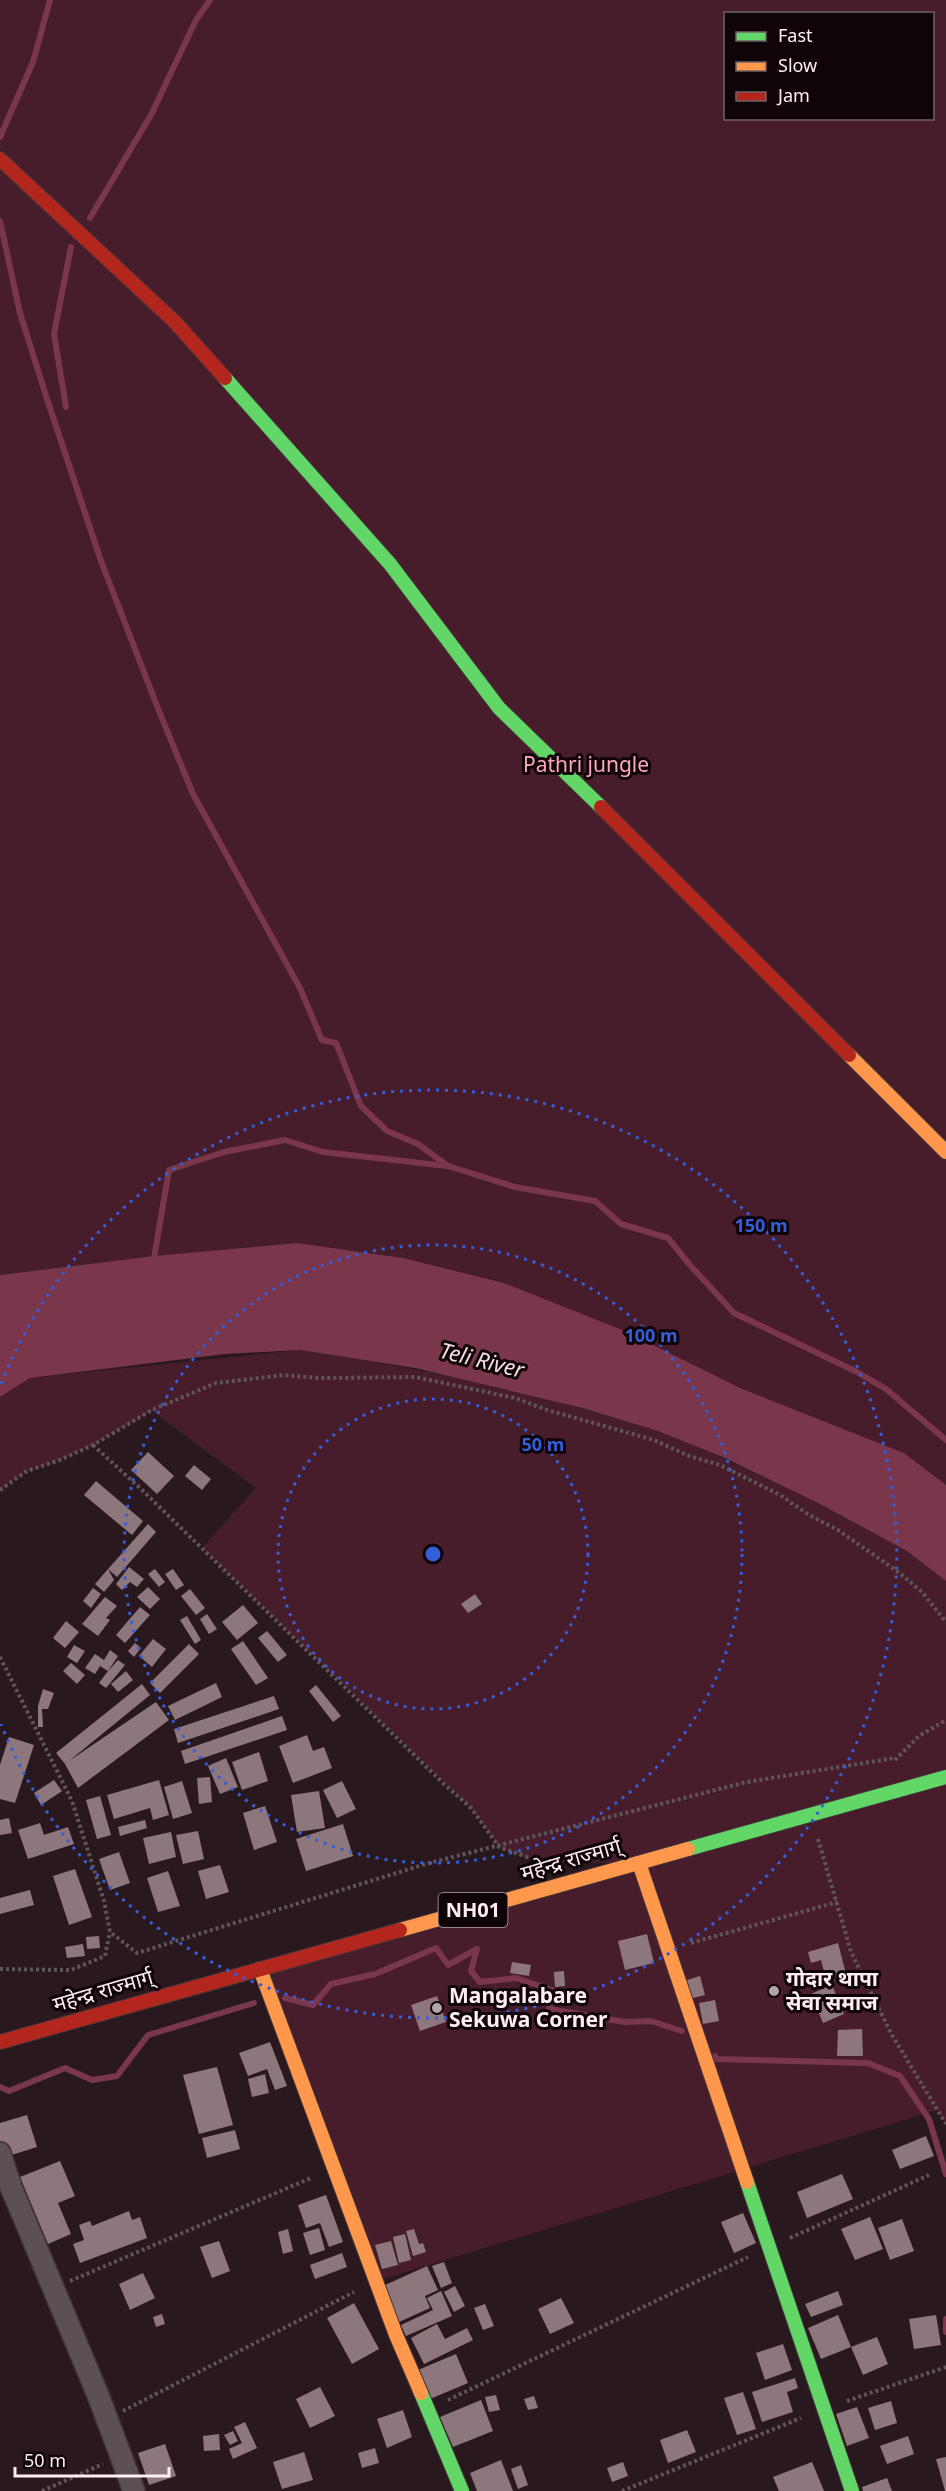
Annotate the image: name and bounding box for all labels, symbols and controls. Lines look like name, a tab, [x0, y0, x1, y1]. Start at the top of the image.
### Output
legend	[724, 12, 934, 120]
text: Fast	[778, 23, 813, 47]
text: Slow	[778, 53, 817, 77]
text: Jam	[776, 83, 810, 107]
park label: Pathri jungle	[523, 750, 649, 778]
text: 150 m	[734, 1213, 788, 1237]
text: 100 m	[624, 1323, 678, 1347]
water label: Teli River	[437, 1334, 529, 1384]
text: 50 m	[522, 1432, 564, 1456]
centre of rings	[423, 1544, 443, 1564]
street label: महेन्द्र राज्मार्ग्	[518, 1831, 627, 1887]
road number: NH01	[438, 1893, 508, 1927]
street label: महेन्द्र राज्मार्ग्	[50, 1962, 159, 2018]
place label: गोदार थापा सेवा समाज	[786, 1964, 879, 2016]
place label: Mangalabare Sekuwa Corner	[449, 1981, 608, 2033]
marker: गोदार थापा सेवा समाज	[767, 1984, 781, 1998]
marker: Mangalabare Sekuwa Corner	[430, 2001, 444, 2015]
scale bar	[15, 2440, 170, 2478]
text: 50 m	[24, 2448, 66, 2472]

